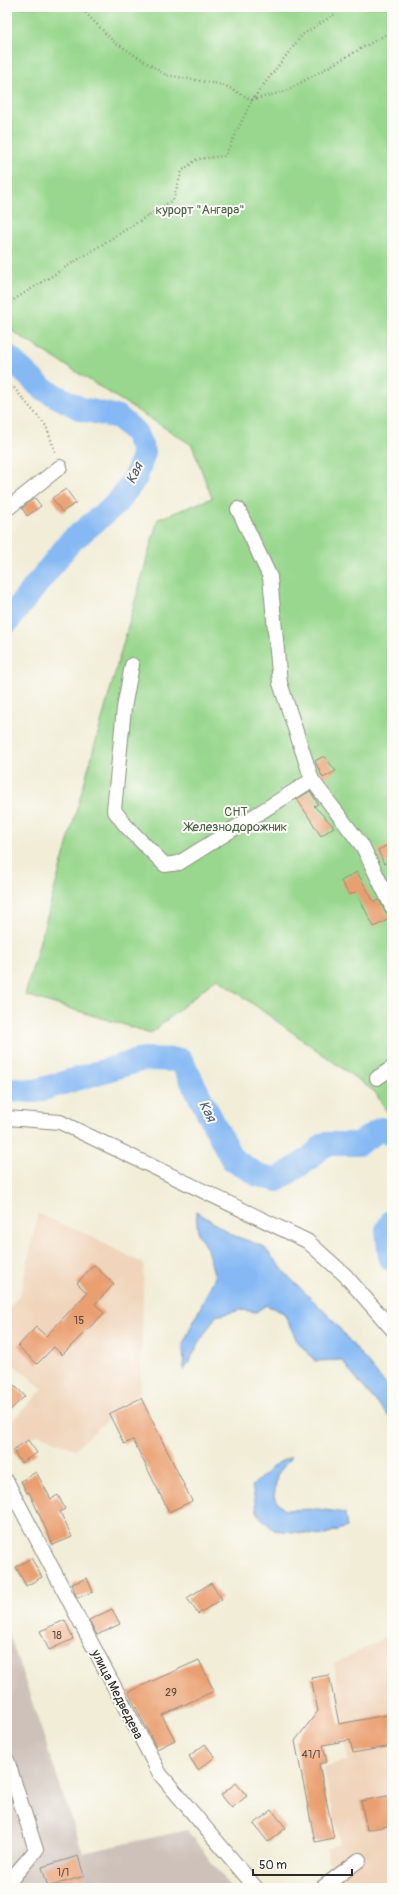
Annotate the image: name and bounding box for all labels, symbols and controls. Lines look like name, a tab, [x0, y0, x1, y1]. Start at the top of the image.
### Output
park label: курорт "Ангара"	[156, 202, 245, 218]
water label: Кая	[122, 459, 147, 486]
park label: СНТ Железнодорожник	[183, 804, 287, 835]
water label: Кая	[195, 1098, 221, 1126]
house number: 15	[74, 1314, 84, 1327]
house number: 18	[52, 1629, 62, 1642]
street label: улица Медведева	[87, 1646, 147, 1742]
house number: 29	[165, 1686, 177, 1699]
house number: 41/1	[302, 1748, 320, 1761]
scale bar	[253, 1851, 352, 1877]
text: 50 m	[259, 1858, 287, 1873]
house number: 1/1	[57, 1866, 69, 1879]

